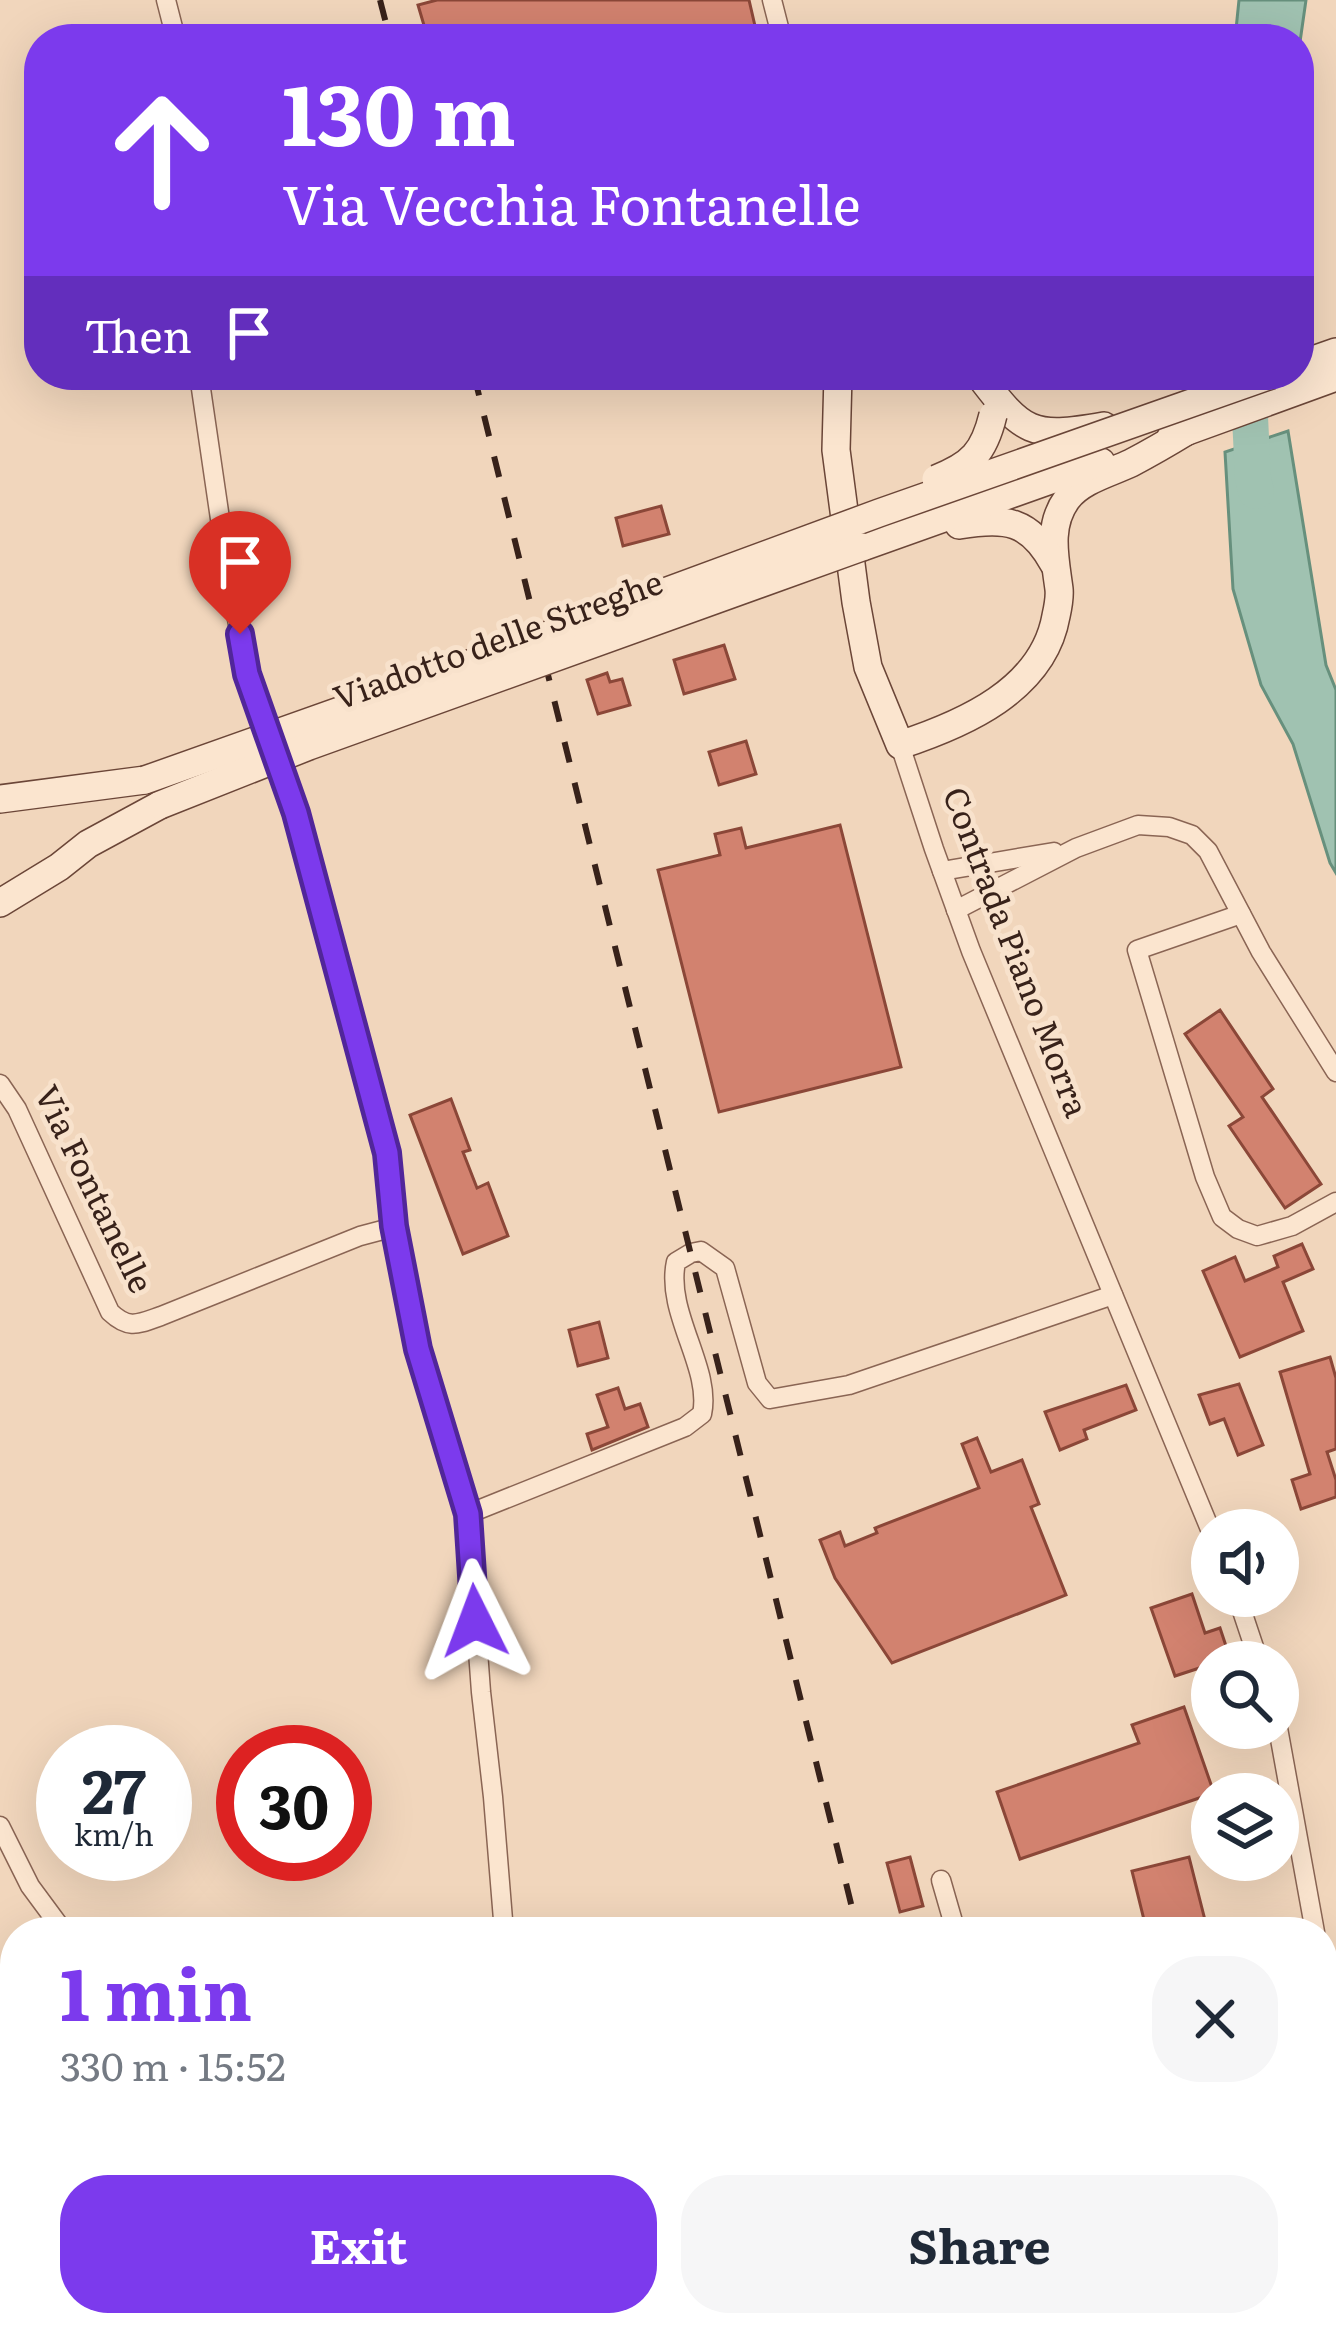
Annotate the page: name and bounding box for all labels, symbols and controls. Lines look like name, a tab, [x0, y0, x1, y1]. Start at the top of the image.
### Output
text: 130 m	[282, 47, 516, 172]
icon: ahead	[84, 72, 240, 228]
text: Via Vecchia Fontanelle	[282, 161, 861, 242]
text: Then	[84, 300, 192, 367]
icon: arrive	[216, 300, 282, 366]
pin	[189, 511, 291, 634]
icon: arrive	[207, 529, 273, 595]
street label: Viadotto delle Streghe	[326, 555, 669, 720]
street label: Contrada Piano Morra	[933, 779, 1104, 1123]
street label: Via Fontanelle	[25, 1076, 168, 1300]
map controls	[1191, 1509, 1299, 1881]
button: sound	[1191, 1509, 1299, 1617]
position arrow	[412, 1558, 538, 1684]
button: search	[1191, 1641, 1299, 1749]
speed limit sign: 30	[216, 1725, 372, 1881]
text: 27	[82, 1743, 146, 1832]
button: layers	[1191, 1773, 1299, 1881]
text: km/h	[74, 1811, 154, 1855]
text: 1 min	[60, 1936, 252, 2043]
button: close	[1152, 1956, 1278, 2082]
text: 330 m · 15:52	[60, 2035, 286, 2093]
button: Exit	[60, 2175, 657, 2313]
button: Share	[681, 2175, 1278, 2313]

